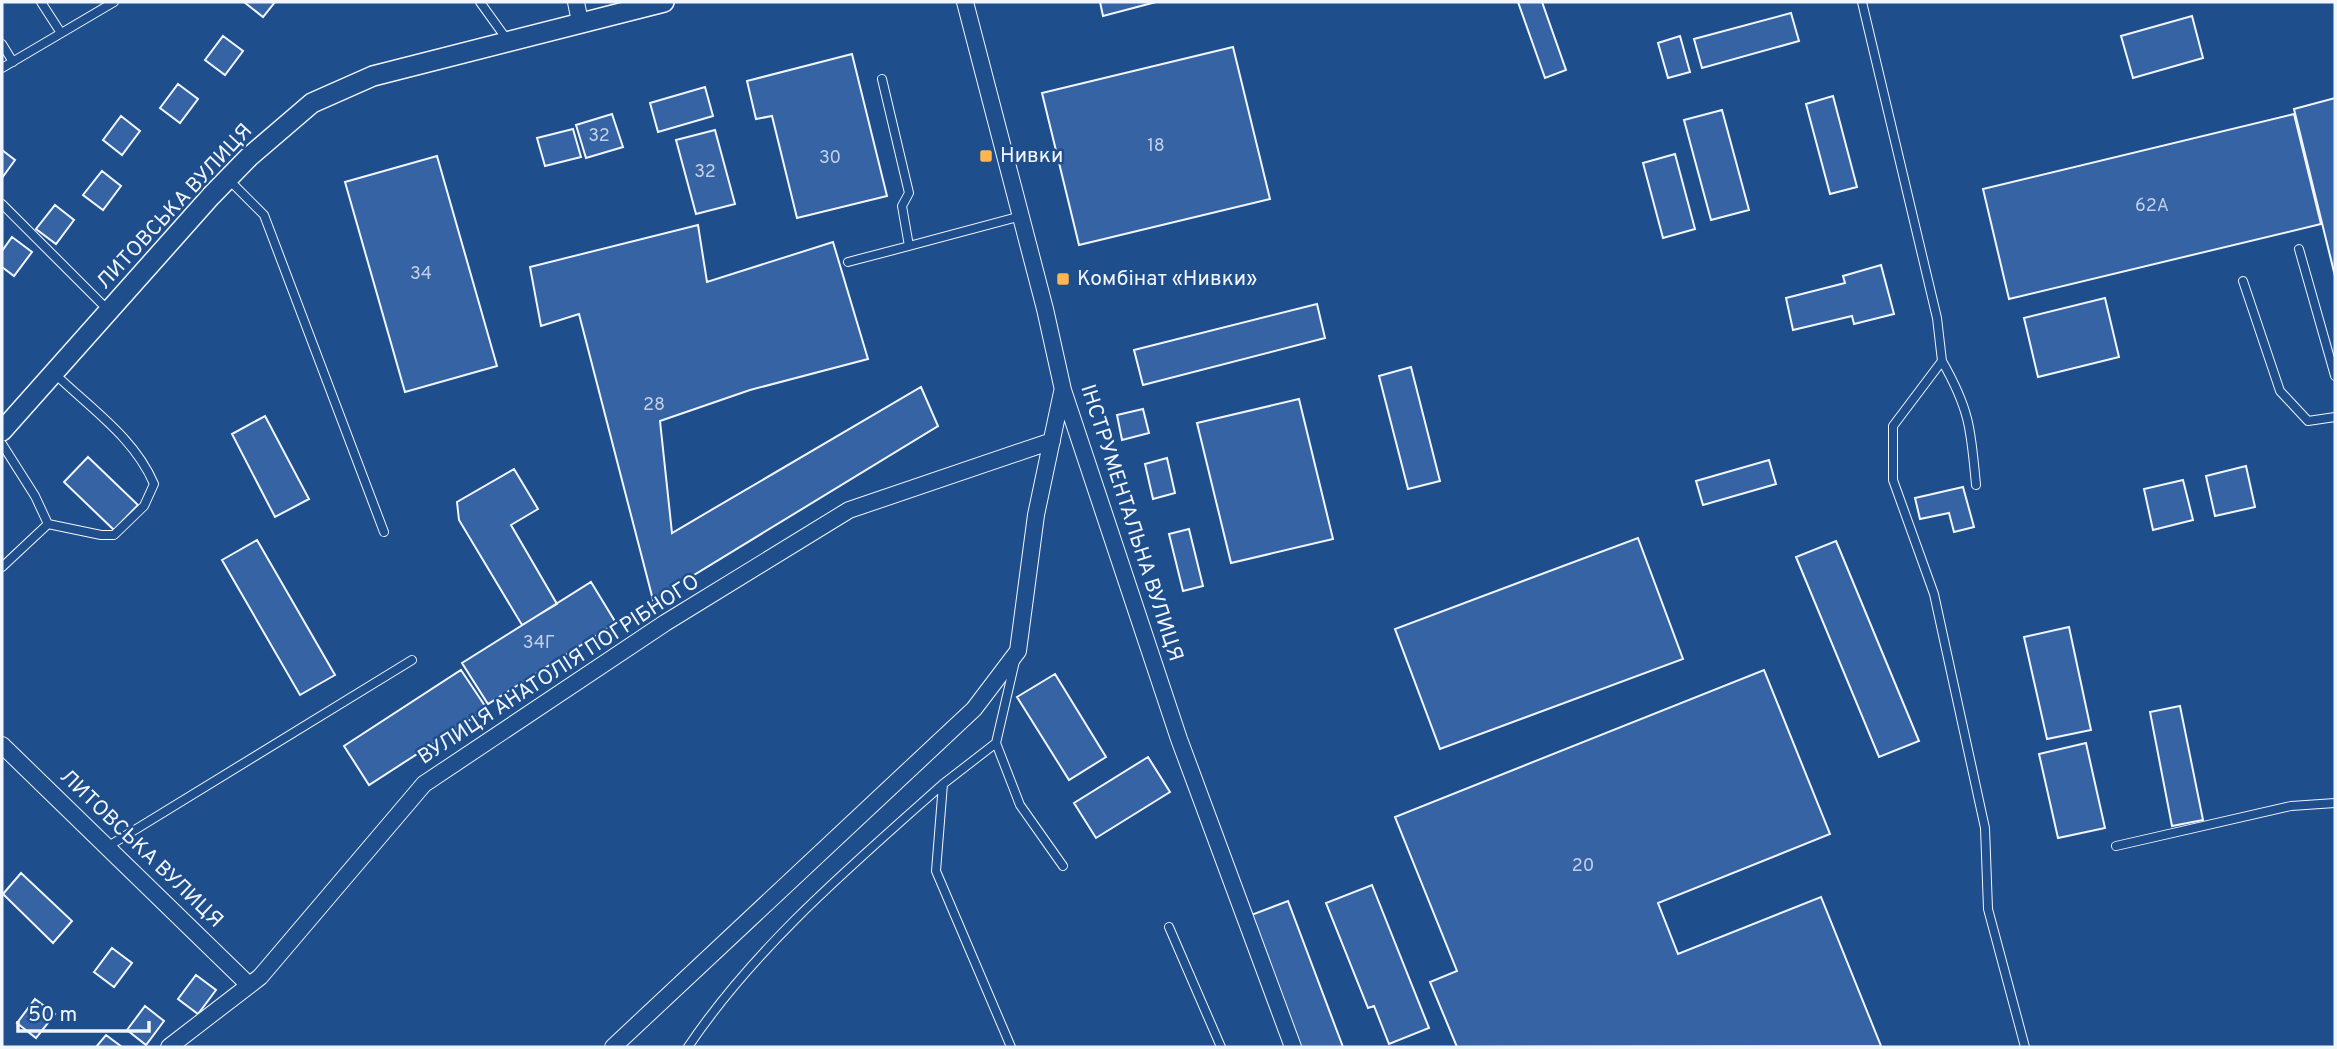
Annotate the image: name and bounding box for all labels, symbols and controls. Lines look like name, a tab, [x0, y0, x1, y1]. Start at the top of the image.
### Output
street label: ЛИТОВСЬКА ВУЛИЦЯ	[91, 118, 259, 296]
house number: 32	[588, 125, 610, 148]
house number: 18	[1147, 135, 1165, 158]
place label: Нивки	[1000, 143, 1063, 170]
house number: 30	[819, 147, 841, 170]
marker: Нивки	[978, 148, 994, 164]
house number: 32	[694, 161, 716, 184]
house number: 62А	[2135, 195, 2169, 218]
house number: 34	[410, 263, 432, 286]
place label: Комбінат «Нивки»	[1077, 266, 1257, 293]
marker: Комбінат «Нивки»	[1055, 271, 1071, 287]
street label: ІНСТРУМЕНТАЛЬНА ВУЛИЦЯ	[1073, 381, 1189, 665]
house number: 28	[643, 394, 665, 417]
street label: ВУЛИЦЯ АНАТОЛІЯ ПОГРІБНОГО	[413, 569, 705, 771]
house number: 34Г	[523, 632, 555, 655]
street label: ЛИТОВСЬКА ВУЛИЦЯ	[54, 764, 228, 934]
house number: 20	[1572, 855, 1594, 878]
scale bar	[18, 990, 149, 1034]
text: 50 m	[28, 1002, 77, 1029]

